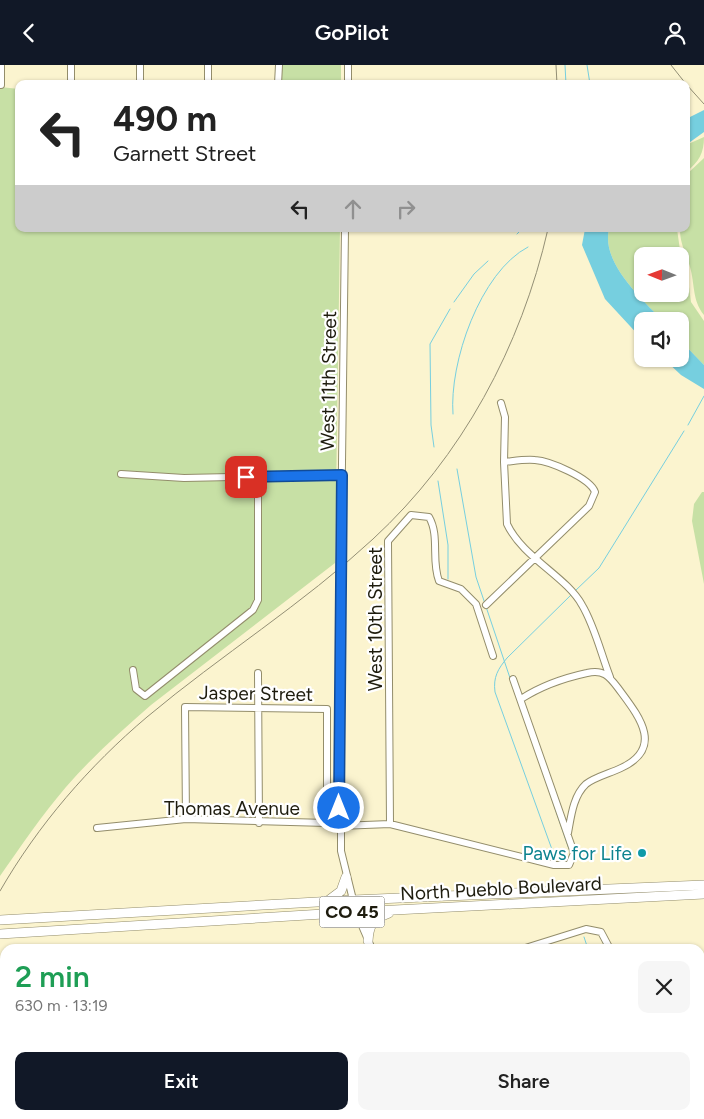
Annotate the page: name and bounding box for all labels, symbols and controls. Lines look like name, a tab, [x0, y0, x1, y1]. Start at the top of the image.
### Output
icon: back	[15, 19, 43, 47]
text: GoPilot	[315, 19, 389, 46]
icon: person	[661, 19, 689, 47]
text: 490 m	[113, 98, 217, 140]
icon: left	[30, 100, 95, 165]
text: Garnett Street	[113, 140, 256, 167]
icon: left	[286, 195, 314, 223]
icon: ahead	[339, 195, 367, 223]
icon: right	[392, 195, 420, 223]
north arrow	[634, 247, 689, 303]
map controls	[634, 247, 689, 367]
street label: West 11th Street	[316, 311, 341, 451]
button: sound	[634, 312, 689, 367]
pin	[225, 456, 267, 498]
icon: arrive	[232, 463, 260, 491]
street label: West 10th Street	[364, 547, 387, 691]
street label: Jasper Street	[199, 681, 313, 706]
position arrow	[312, 781, 364, 833]
street label: Thomas Avenue	[164, 797, 300, 820]
place label: Paws for Life	[523, 842, 632, 865]
marker: Paws for Life	[636, 847, 648, 859]
street label: North Pueblo Boulevard	[400, 872, 602, 905]
road number: CO 45	[320, 897, 384, 927]
text: 2 min	[15, 958, 90, 995]
button: close	[638, 961, 690, 1013]
text: 630 m · 13:19	[15, 996, 108, 1015]
button: Exit	[15, 1052, 348, 1110]
button: Share	[358, 1052, 690, 1110]

